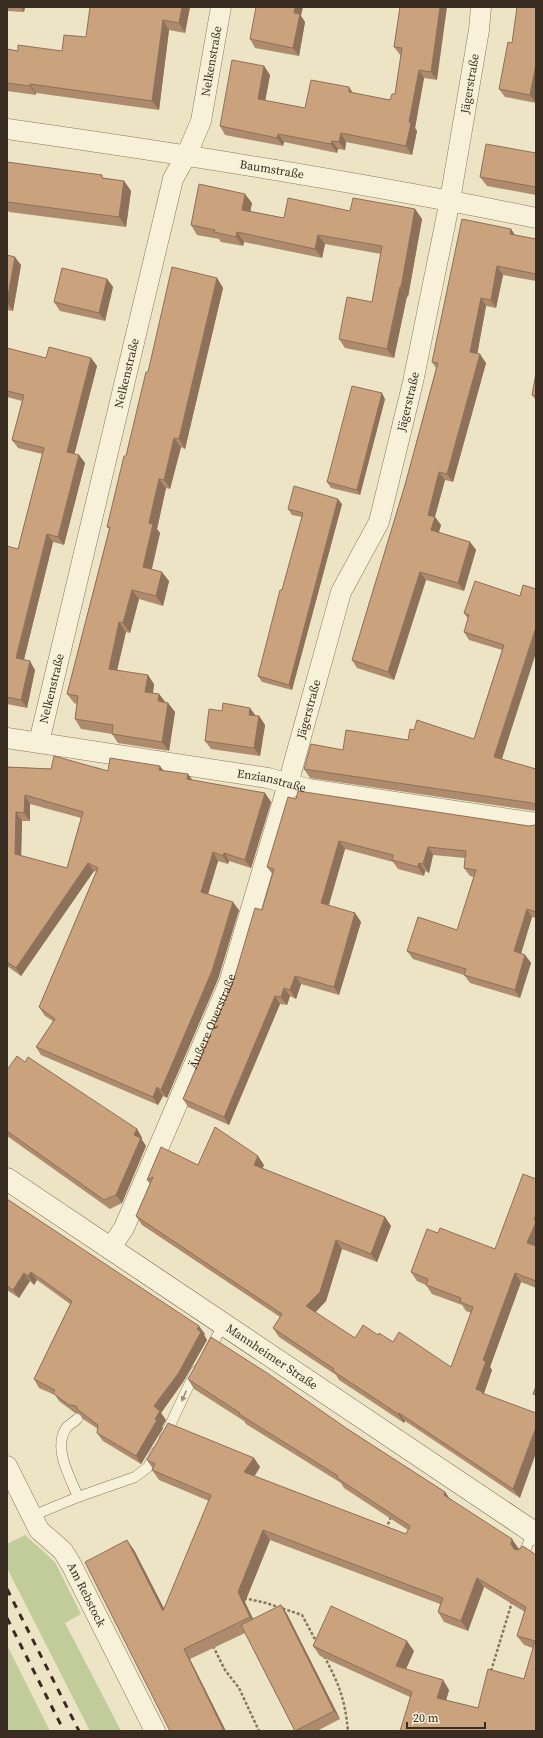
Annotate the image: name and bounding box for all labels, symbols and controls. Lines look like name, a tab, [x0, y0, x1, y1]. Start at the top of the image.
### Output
street label: Nelkenstraße	[197, 25, 226, 98]
street label: Jägerstraße	[457, 52, 483, 116]
street label: Baumstraße	[239, 156, 305, 183]
street label: Nelkenstraße	[111, 337, 143, 410]
street label: Jägerstraße	[393, 370, 423, 434]
street label: Nelkenstraße	[36, 652, 68, 725]
street label: Jägerstraße	[293, 678, 324, 742]
street label: Enzianstraße	[236, 765, 308, 796]
street label: Äußere Querstraße	[185, 972, 239, 1071]
street label: Mannheimer Straße	[223, 1320, 321, 1393]
one-way arrow	[181, 1390, 187, 1401]
street label: Am Rebstock	[63, 1560, 110, 1630]
scale bar	[407, 1704, 485, 1730]
text: 20 m	[413, 1710, 439, 1726]

